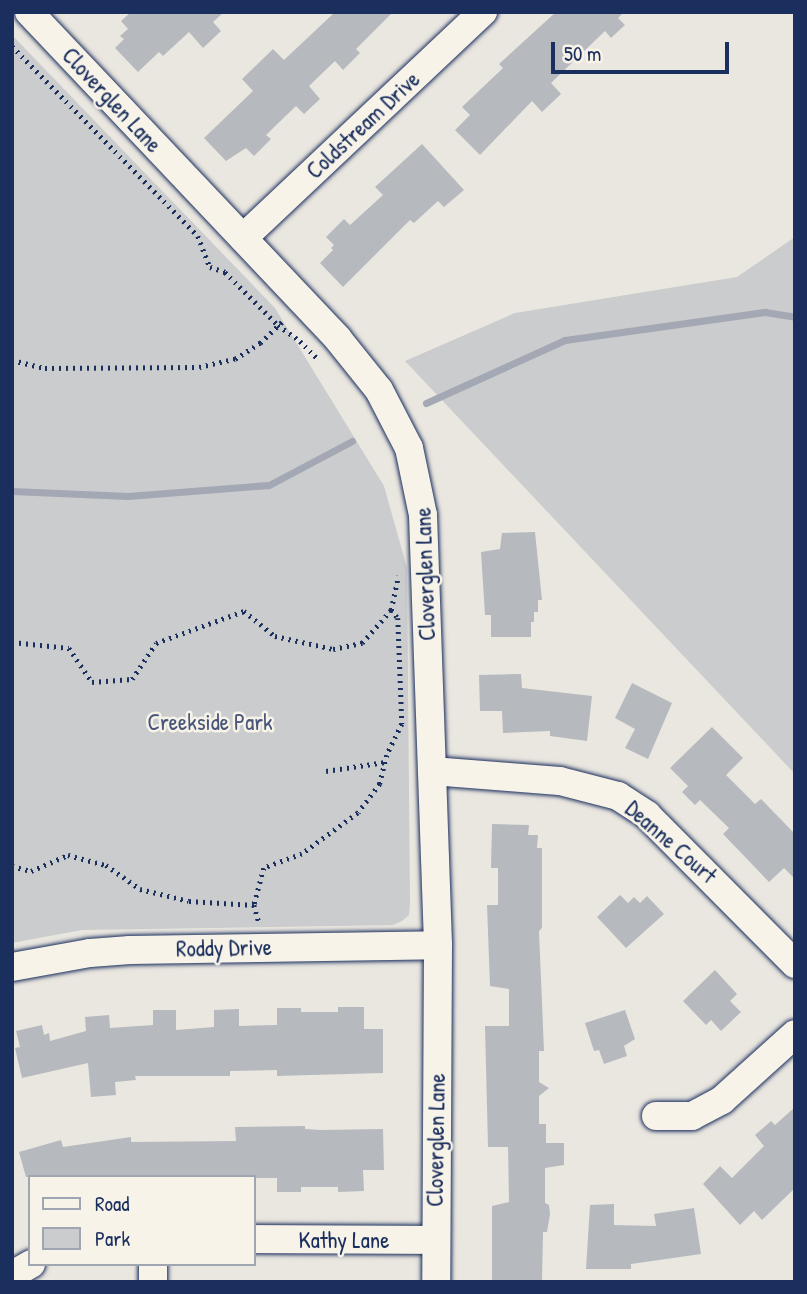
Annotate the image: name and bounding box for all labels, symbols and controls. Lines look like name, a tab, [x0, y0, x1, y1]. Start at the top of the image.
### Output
scale bar	[555, 28, 734, 72]
text: 50 m	[564, 39, 601, 68]
street label: Cloverglen Lane	[56, 42, 168, 158]
street label: Coldstream Drive	[301, 65, 425, 185]
street label: Cloverglen Lane	[409, 507, 441, 641]
park label: Creekside Park	[147, 708, 273, 736]
street label: Deanne Court	[620, 795, 722, 889]
street label: Roddy Drive	[176, 933, 272, 963]
street label: Cloverglen Lane	[421, 1073, 451, 1207]
legend	[28, 1175, 256, 1266]
text: Road	[95, 1189, 129, 1218]
text: Park	[95, 1224, 130, 1253]
street label: Kathy Lane	[299, 1226, 389, 1254]

